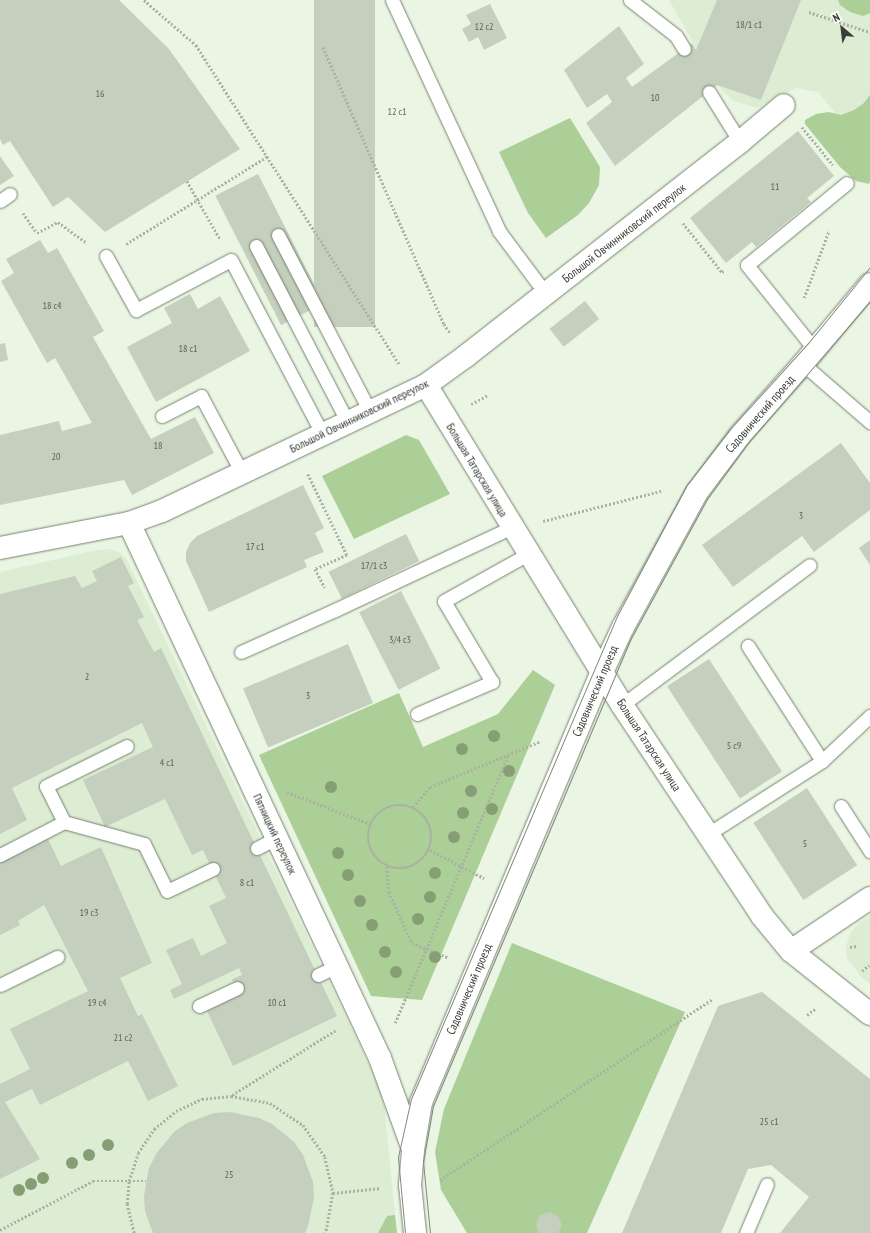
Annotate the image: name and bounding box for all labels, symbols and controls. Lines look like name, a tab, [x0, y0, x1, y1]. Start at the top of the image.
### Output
north arrow	[822, 8, 862, 48]
text: N	[830, 10, 842, 25]
house number: 18/1 с1	[736, 19, 762, 31]
house number: 12 с2	[474, 21, 494, 33]
house number: 16	[96, 88, 104, 100]
house number: 10	[651, 92, 659, 104]
house number: 12 с1	[387, 106, 407, 118]
street label: Большой Овчинниковский переулок	[559, 180, 689, 286]
house number: 11	[771, 181, 779, 193]
house number: 18 с4	[42, 300, 62, 312]
house number: 18 с1	[178, 343, 198, 355]
street label: Садовнический проезд	[723, 372, 797, 456]
street label: Большой Овчинниковский переулок	[287, 376, 431, 456]
street label: Большая Татарская улица	[443, 420, 511, 520]
house number: 18	[154, 440, 162, 452]
house number: 20	[52, 451, 60, 463]
house number: 3	[799, 510, 803, 522]
house number: 17 с1	[245, 541, 265, 553]
house number: 17/1 с3	[361, 560, 387, 572]
house number: 3/4 с3	[389, 634, 411, 646]
street label: Садовнический проезд	[569, 643, 621, 739]
house number: 2	[85, 671, 89, 683]
house number: 3	[306, 690, 310, 702]
street label: Большая Татарская улица	[614, 696, 684, 794]
house number: 5 с9	[727, 740, 741, 752]
house number: 4 с1	[160, 757, 174, 769]
street label: Пятницкий переулок	[250, 791, 300, 877]
house number: 5	[803, 838, 807, 850]
house number: 8 с1	[240, 877, 254, 889]
house number: 19 с3	[79, 907, 99, 919]
street label: Садовнический проезд	[443, 941, 495, 1037]
house number: 19 с4	[87, 997, 107, 1009]
house number: 10 с1	[267, 997, 287, 1009]
house number: 21 с2	[113, 1032, 133, 1044]
house number: 25 с1	[759, 1116, 779, 1128]
house number: 25	[225, 1169, 233, 1181]

